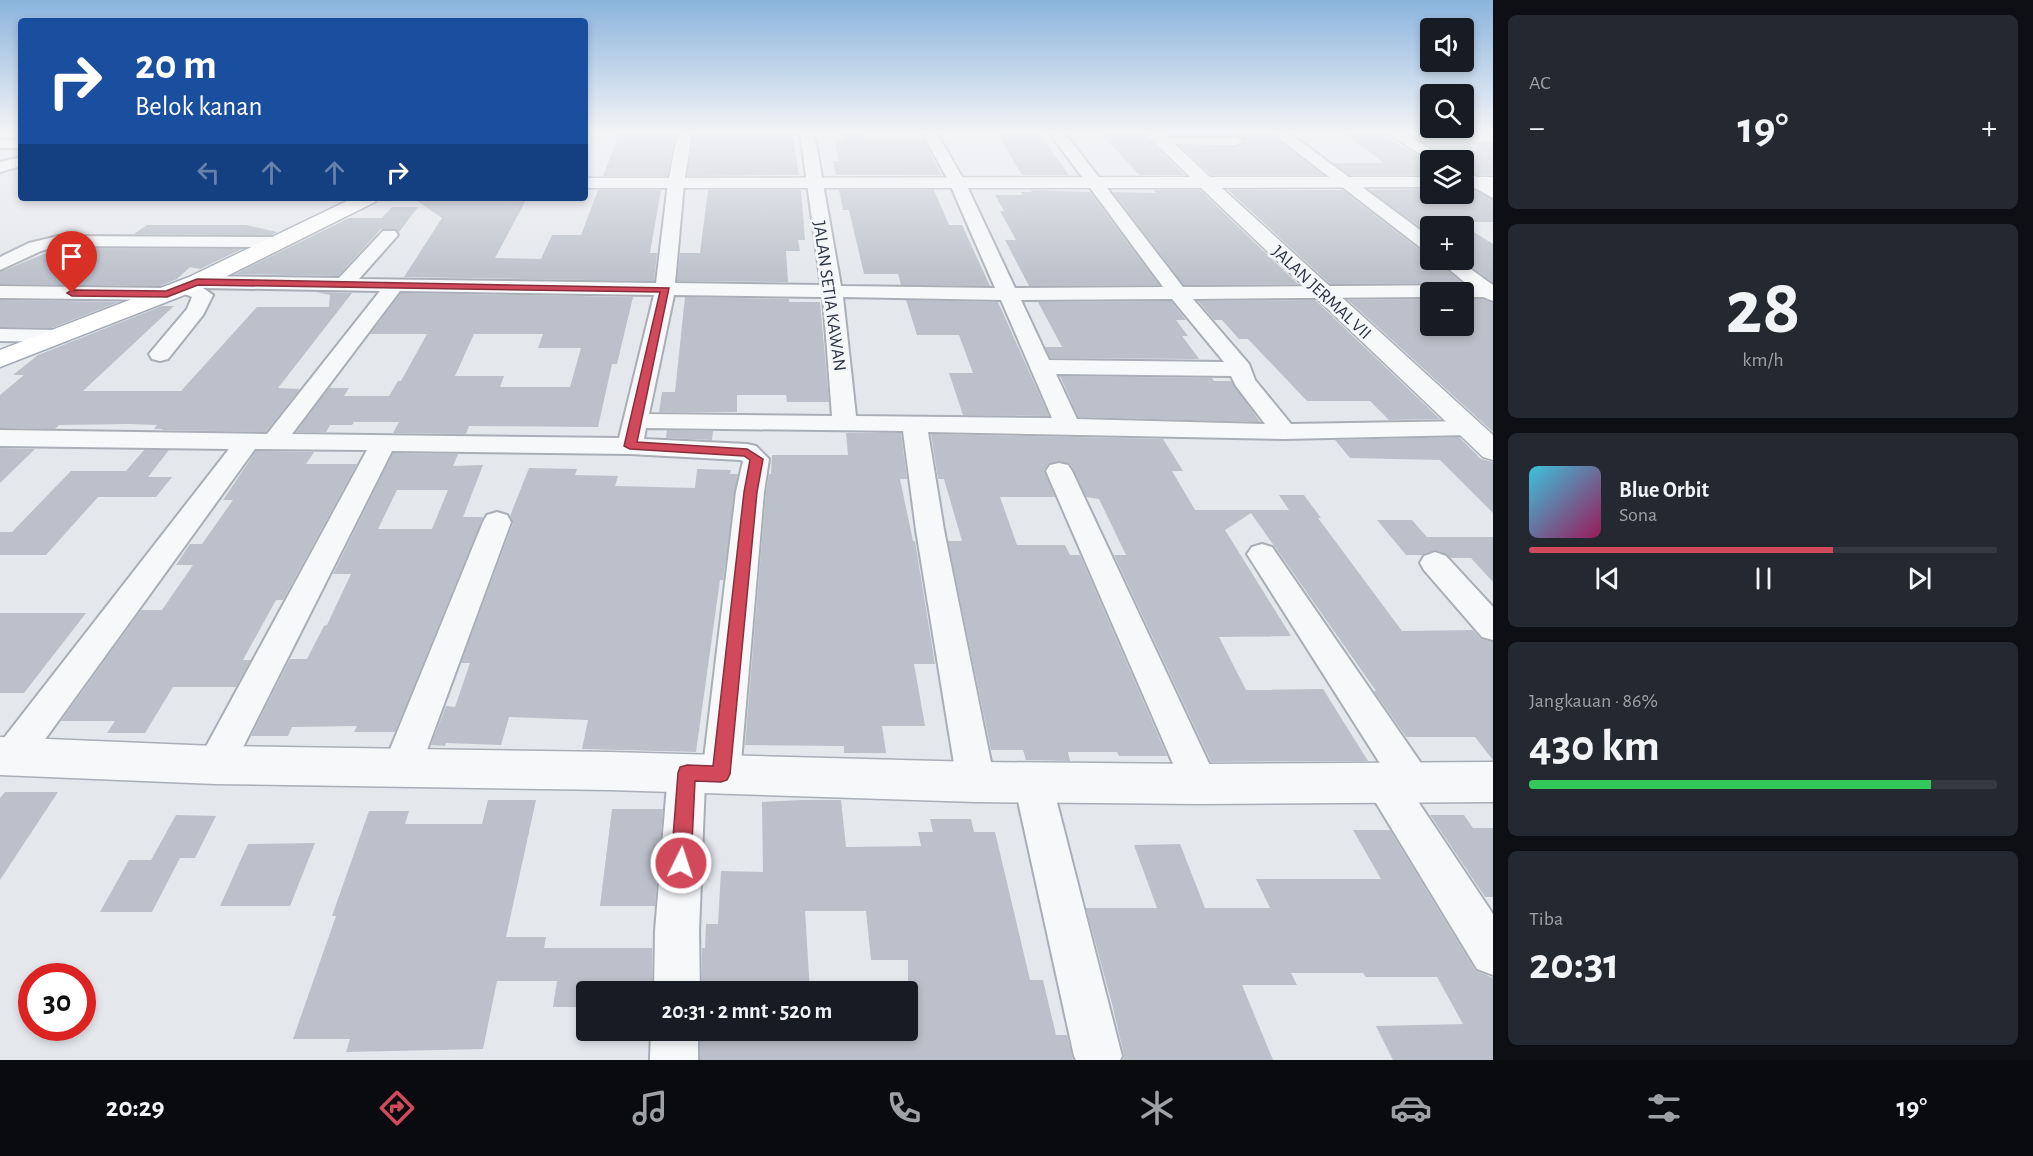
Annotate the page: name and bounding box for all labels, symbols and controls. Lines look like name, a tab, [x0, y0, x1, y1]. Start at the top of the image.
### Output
map controls	[1420, 18, 1474, 336]
button: sound	[1420, 18, 1474, 72]
icon: right	[36, 42, 114, 120]
text: 20 m	[135, 44, 217, 86]
text: AC	[1529, 73, 1551, 93]
button: search	[1420, 84, 1474, 138]
text: Belok kanan	[135, 93, 262, 120]
text: 19°	[1737, 106, 1789, 151]
text: −	[1529, 112, 1545, 145]
text: +	[1981, 112, 1997, 145]
button: layers	[1420, 150, 1474, 204]
icon: left	[192, 156, 225, 189]
icon: ahead	[255, 156, 288, 189]
icon: ahead	[318, 156, 351, 189]
icon: right	[381, 156, 414, 189]
button: +	[1420, 216, 1474, 270]
street label: JALAN SETIA KAWAN	[810, 220, 848, 372]
pin	[46, 231, 97, 293]
icon: arrive	[55, 240, 88, 273]
street label: JALAN JERMAL VII	[1268, 242, 1374, 343]
text: 28	[1725, 270, 1801, 348]
button: −	[1420, 282, 1474, 336]
text: km/h	[1742, 350, 1784, 370]
text: Blue Orbit	[1619, 479, 1709, 501]
text: Sona	[1619, 505, 1657, 525]
icon: previous	[1591, 562, 1624, 595]
icon: pause	[1747, 562, 1780, 595]
icon: next	[1903, 562, 1936, 595]
text: Jangkauan · 86%	[1529, 691, 1658, 711]
text: 430 km	[1529, 724, 1660, 769]
position arrow	[649, 831, 713, 895]
text: Tiba	[1529, 909, 1563, 929]
text: 20:31	[1529, 942, 1620, 987]
speed limit sign: 30	[18, 963, 96, 1041]
text: 20:31 · 2 mnt · 520 m	[662, 1000, 832, 1022]
icon: directions	[376, 1087, 418, 1129]
icon: music	[629, 1087, 671, 1129]
icon: phone	[883, 1087, 925, 1129]
icon: climate	[1136, 1087, 1178, 1129]
icon: car	[1390, 1087, 1432, 1129]
icon: filters	[1643, 1087, 1685, 1129]
text: 20:29	[106, 1094, 164, 1121]
text: 19°	[1897, 1094, 1927, 1121]

